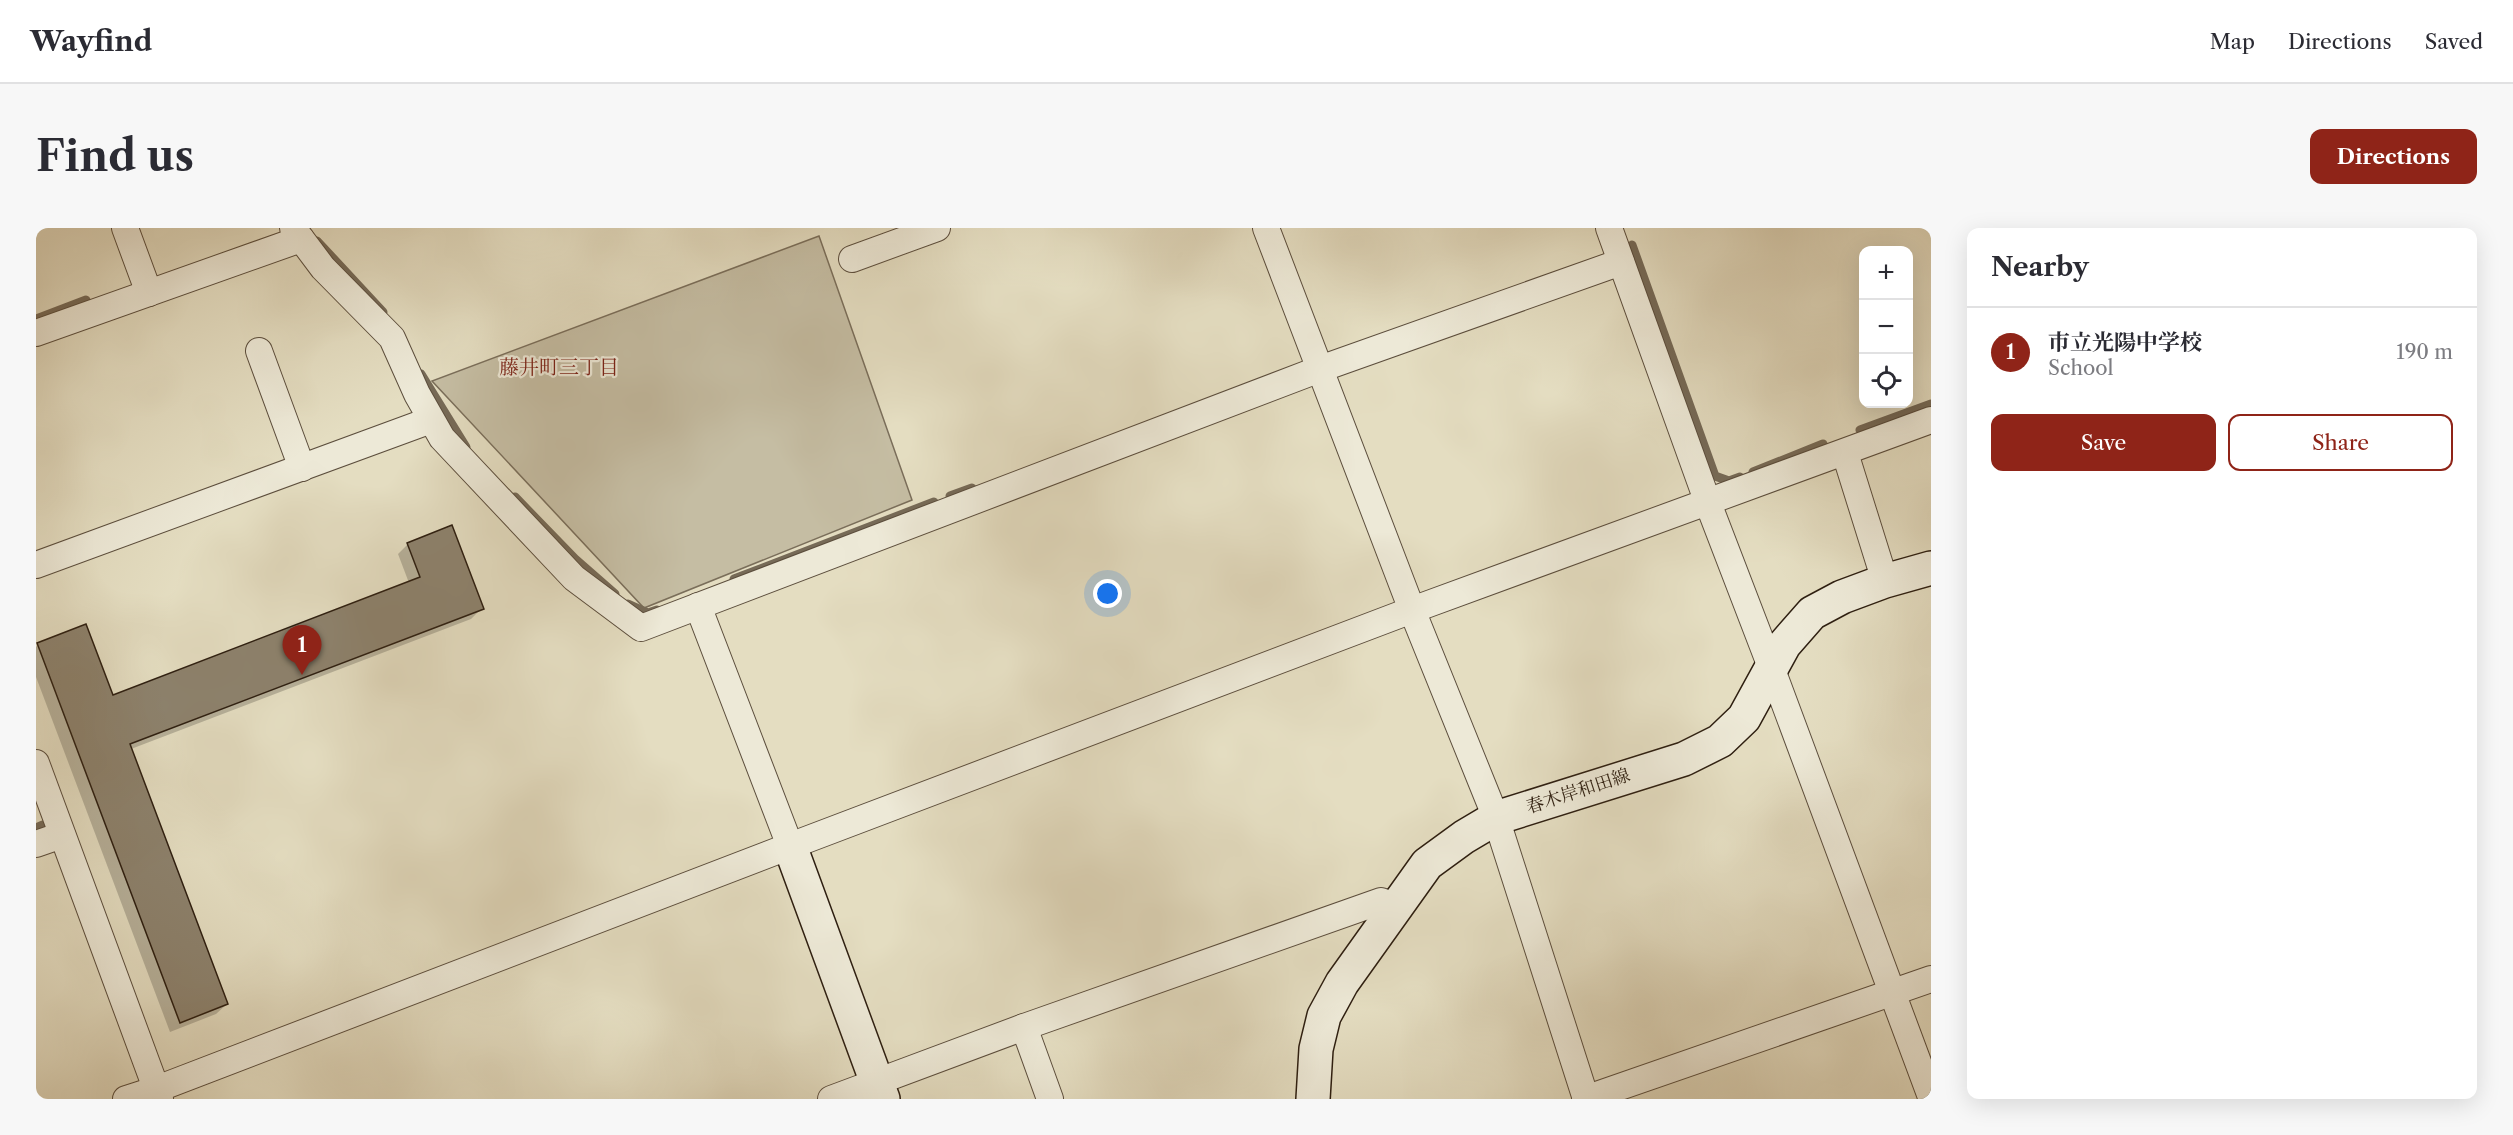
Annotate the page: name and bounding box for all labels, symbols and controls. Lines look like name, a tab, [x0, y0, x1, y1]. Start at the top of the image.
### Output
text: Wayfind	[30, 24, 152, 58]
text: Map	[2210, 29, 2255, 54]
text: Directions	[2288, 29, 2392, 54]
text: Saved	[2425, 29, 2483, 54]
button: Directions	[2310, 129, 2477, 184]
text: Find us	[36, 130, 194, 182]
map controls	[1859, 246, 1913, 408]
button: +	[1859, 246, 1913, 300]
text: Nearby	[1991, 251, 2089, 283]
button: −	[1859, 300, 1913, 354]
text: 市立光陽中学校	[2048, 329, 2202, 356]
text: 1	[2006, 340, 2015, 364]
text: 190 m	[2396, 340, 2453, 364]
button: locate	[1859, 354, 1913, 408]
district label: 藤井町三丁目	[499, 355, 619, 379]
text: School	[2048, 356, 2113, 380]
button: Save	[1991, 414, 2216, 471]
button: Share	[2228, 414, 2453, 471]
your location	[1093, 579, 1122, 608]
pin: 1	[282, 626, 322, 675]
street label: 春木岸和田線	[1523, 764, 1633, 818]

